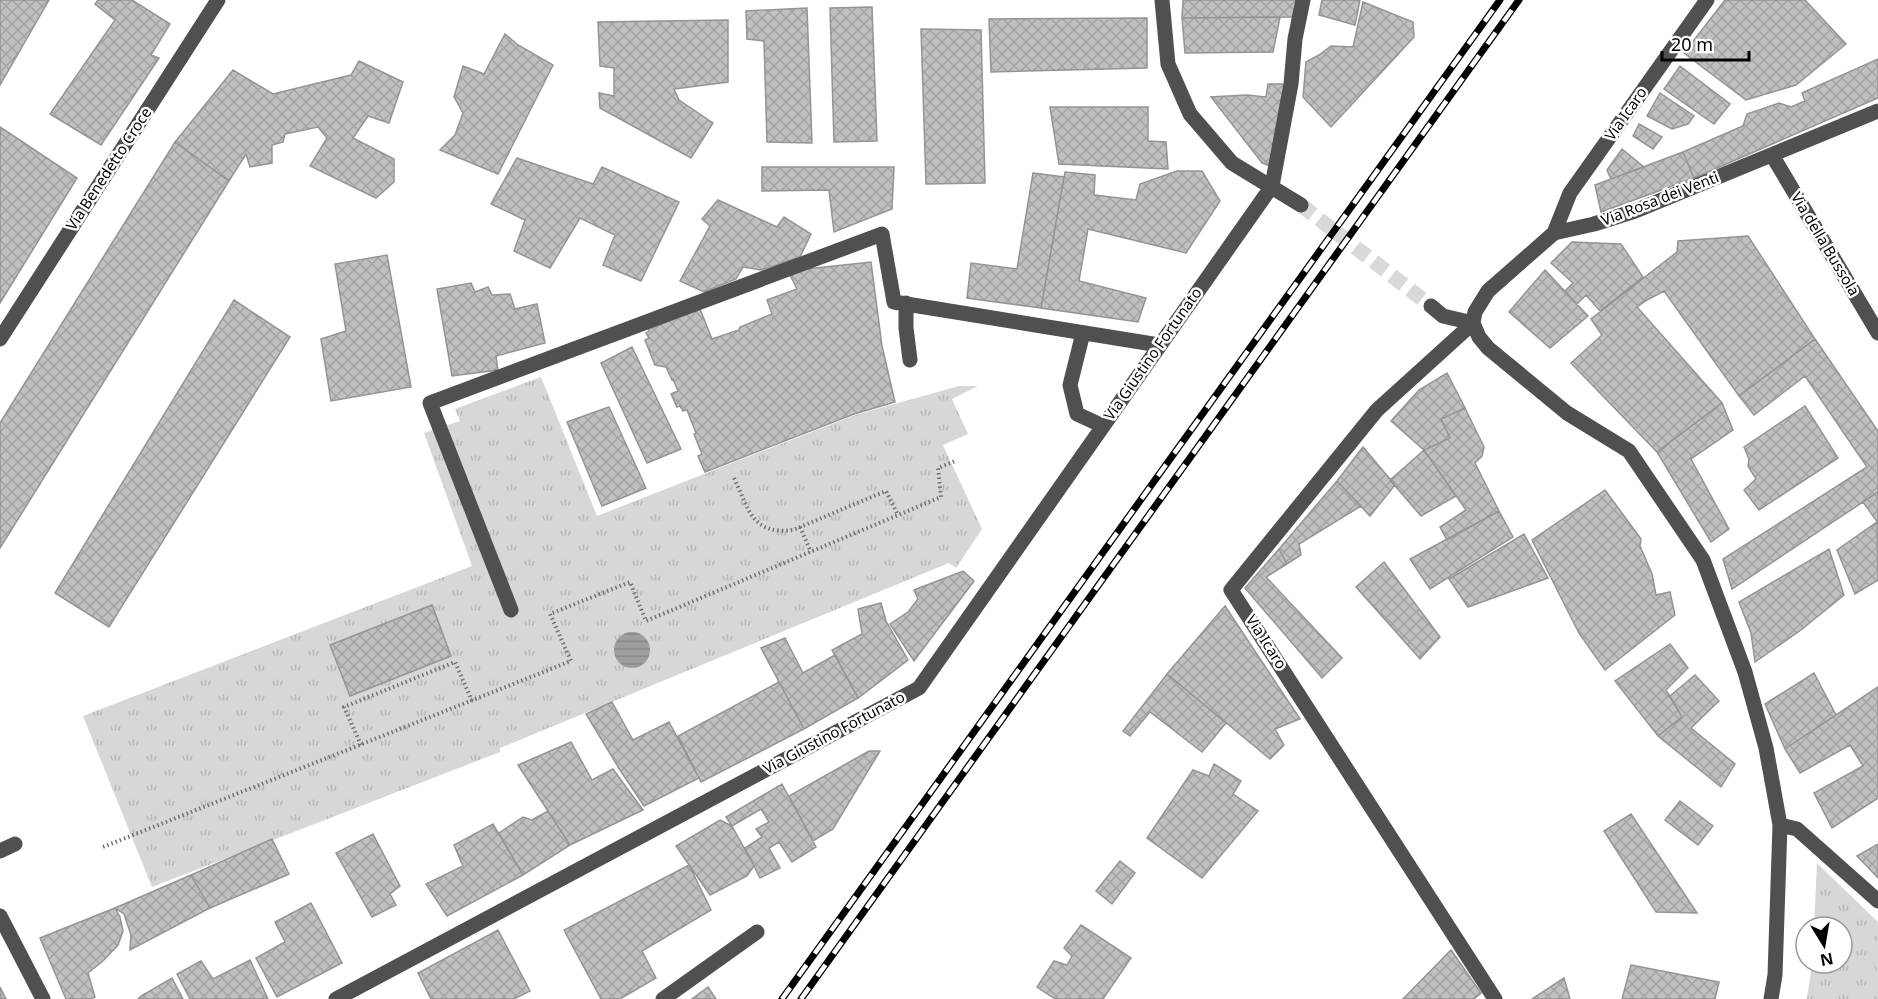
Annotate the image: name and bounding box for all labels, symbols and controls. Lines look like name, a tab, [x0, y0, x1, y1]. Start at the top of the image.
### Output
scale bar	[1662, 24, 1749, 62]
text: 20 m	[1671, 32, 1713, 56]
street label: Via Icaro	[1600, 83, 1651, 144]
street label: Via Benedetto Croce	[61, 103, 155, 234]
street label: Via Rosa dei Venti	[1598, 166, 1721, 230]
street label: Via della Bussola	[1787, 188, 1865, 299]
street label: Via Giustino Fortunato	[1099, 283, 1206, 424]
street label: Via Icaro	[1242, 610, 1292, 672]
street label: Via Giustino Fortunato	[759, 686, 908, 778]
north arrow	[1794, 915, 1854, 975]
text: N	[1818, 948, 1835, 972]

